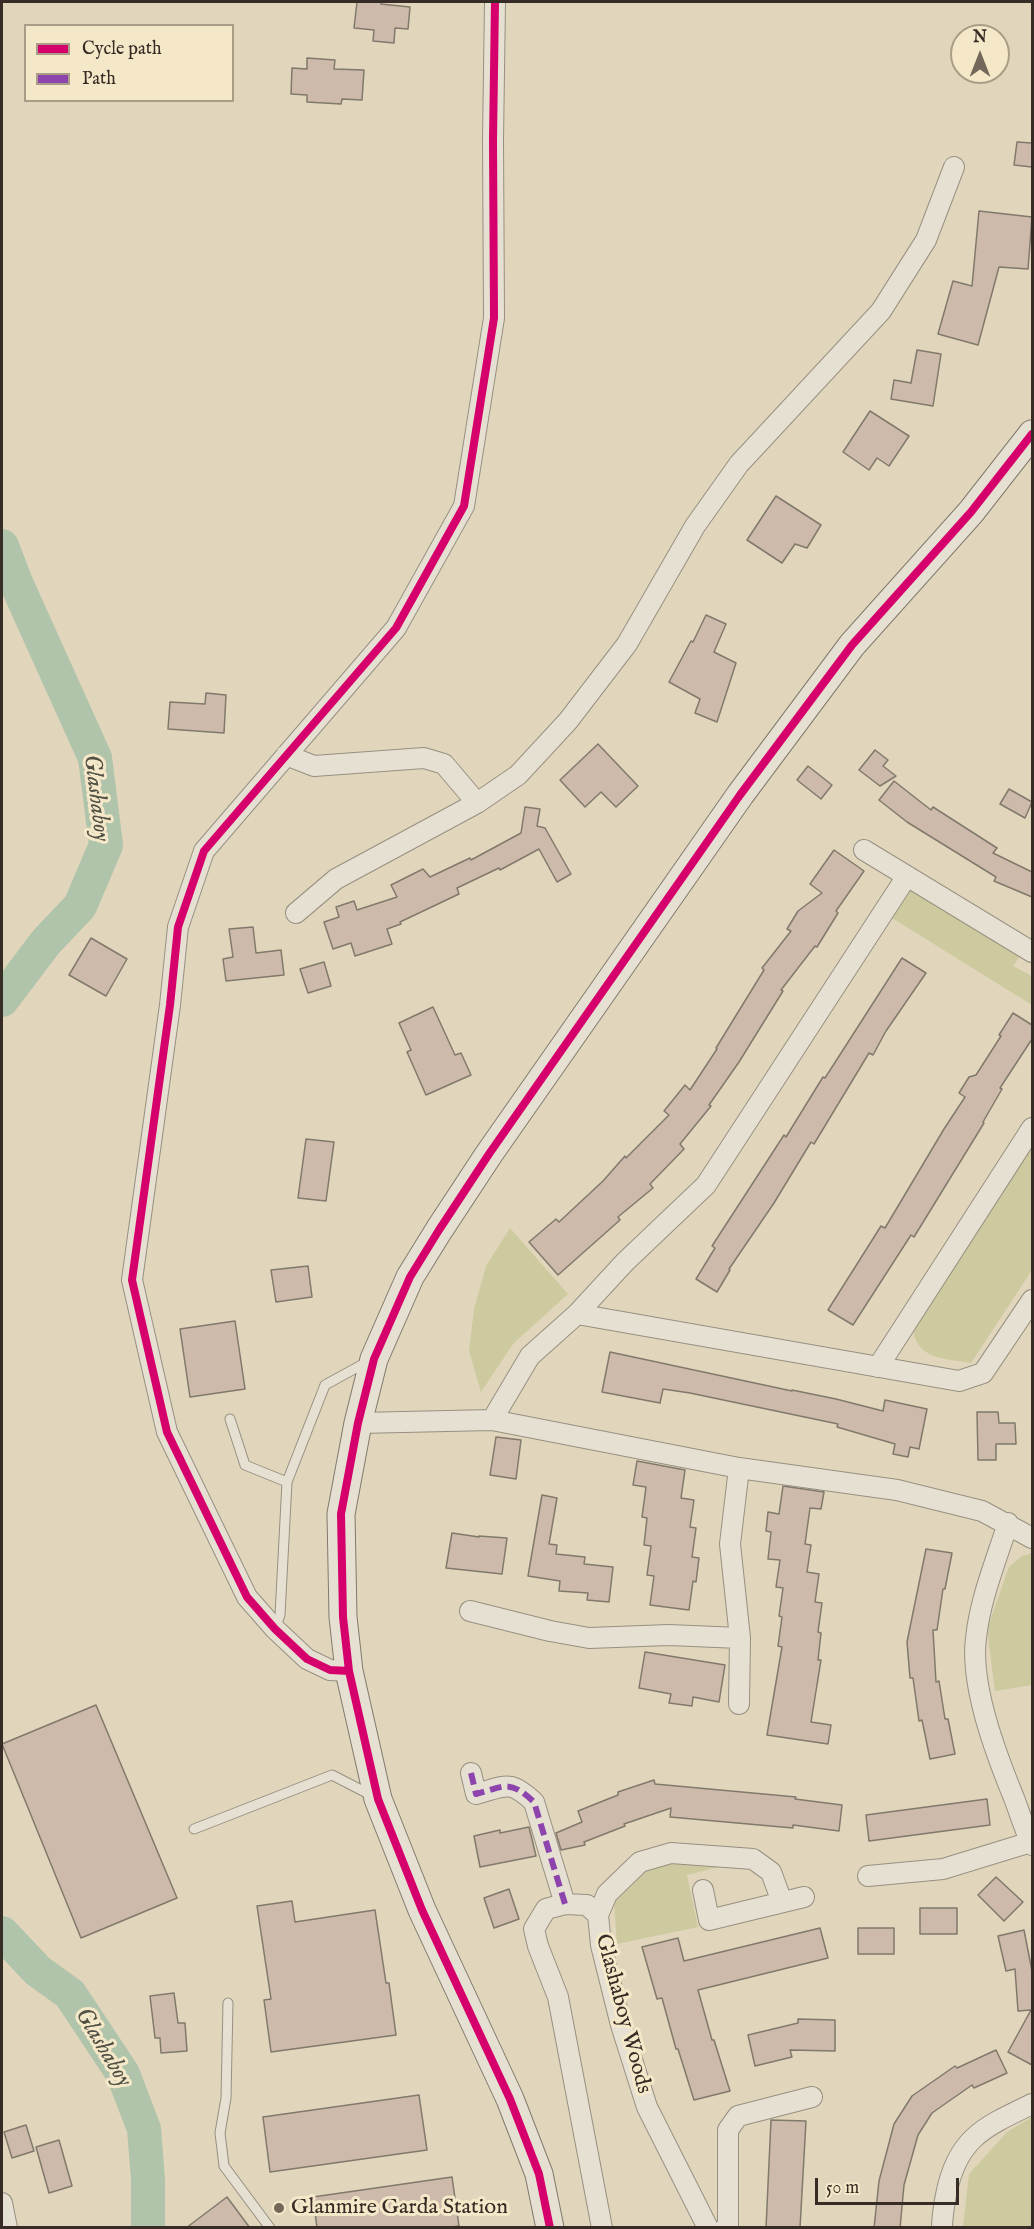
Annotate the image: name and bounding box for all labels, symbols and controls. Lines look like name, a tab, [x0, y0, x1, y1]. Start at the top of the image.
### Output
legend	[24, 24, 234, 102]
north arrow	[950, 24, 1010, 84]
text: N	[973, 28, 987, 48]
text: Cycle path	[82, 38, 162, 61]
text: Path	[82, 68, 116, 91]
water label: Glashaboy	[75, 753, 115, 843]
street label: Glashaboy Woods	[588, 1931, 656, 2097]
water label: Glashaboy	[67, 2003, 137, 2093]
scale bar	[818, 2166, 962, 2204]
text: 50 m	[826, 2177, 859, 2200]
place label: Glanmire Garda Station	[291, 2195, 508, 2221]
marker: Glanmire Garda Station	[272, 2201, 286, 2215]

